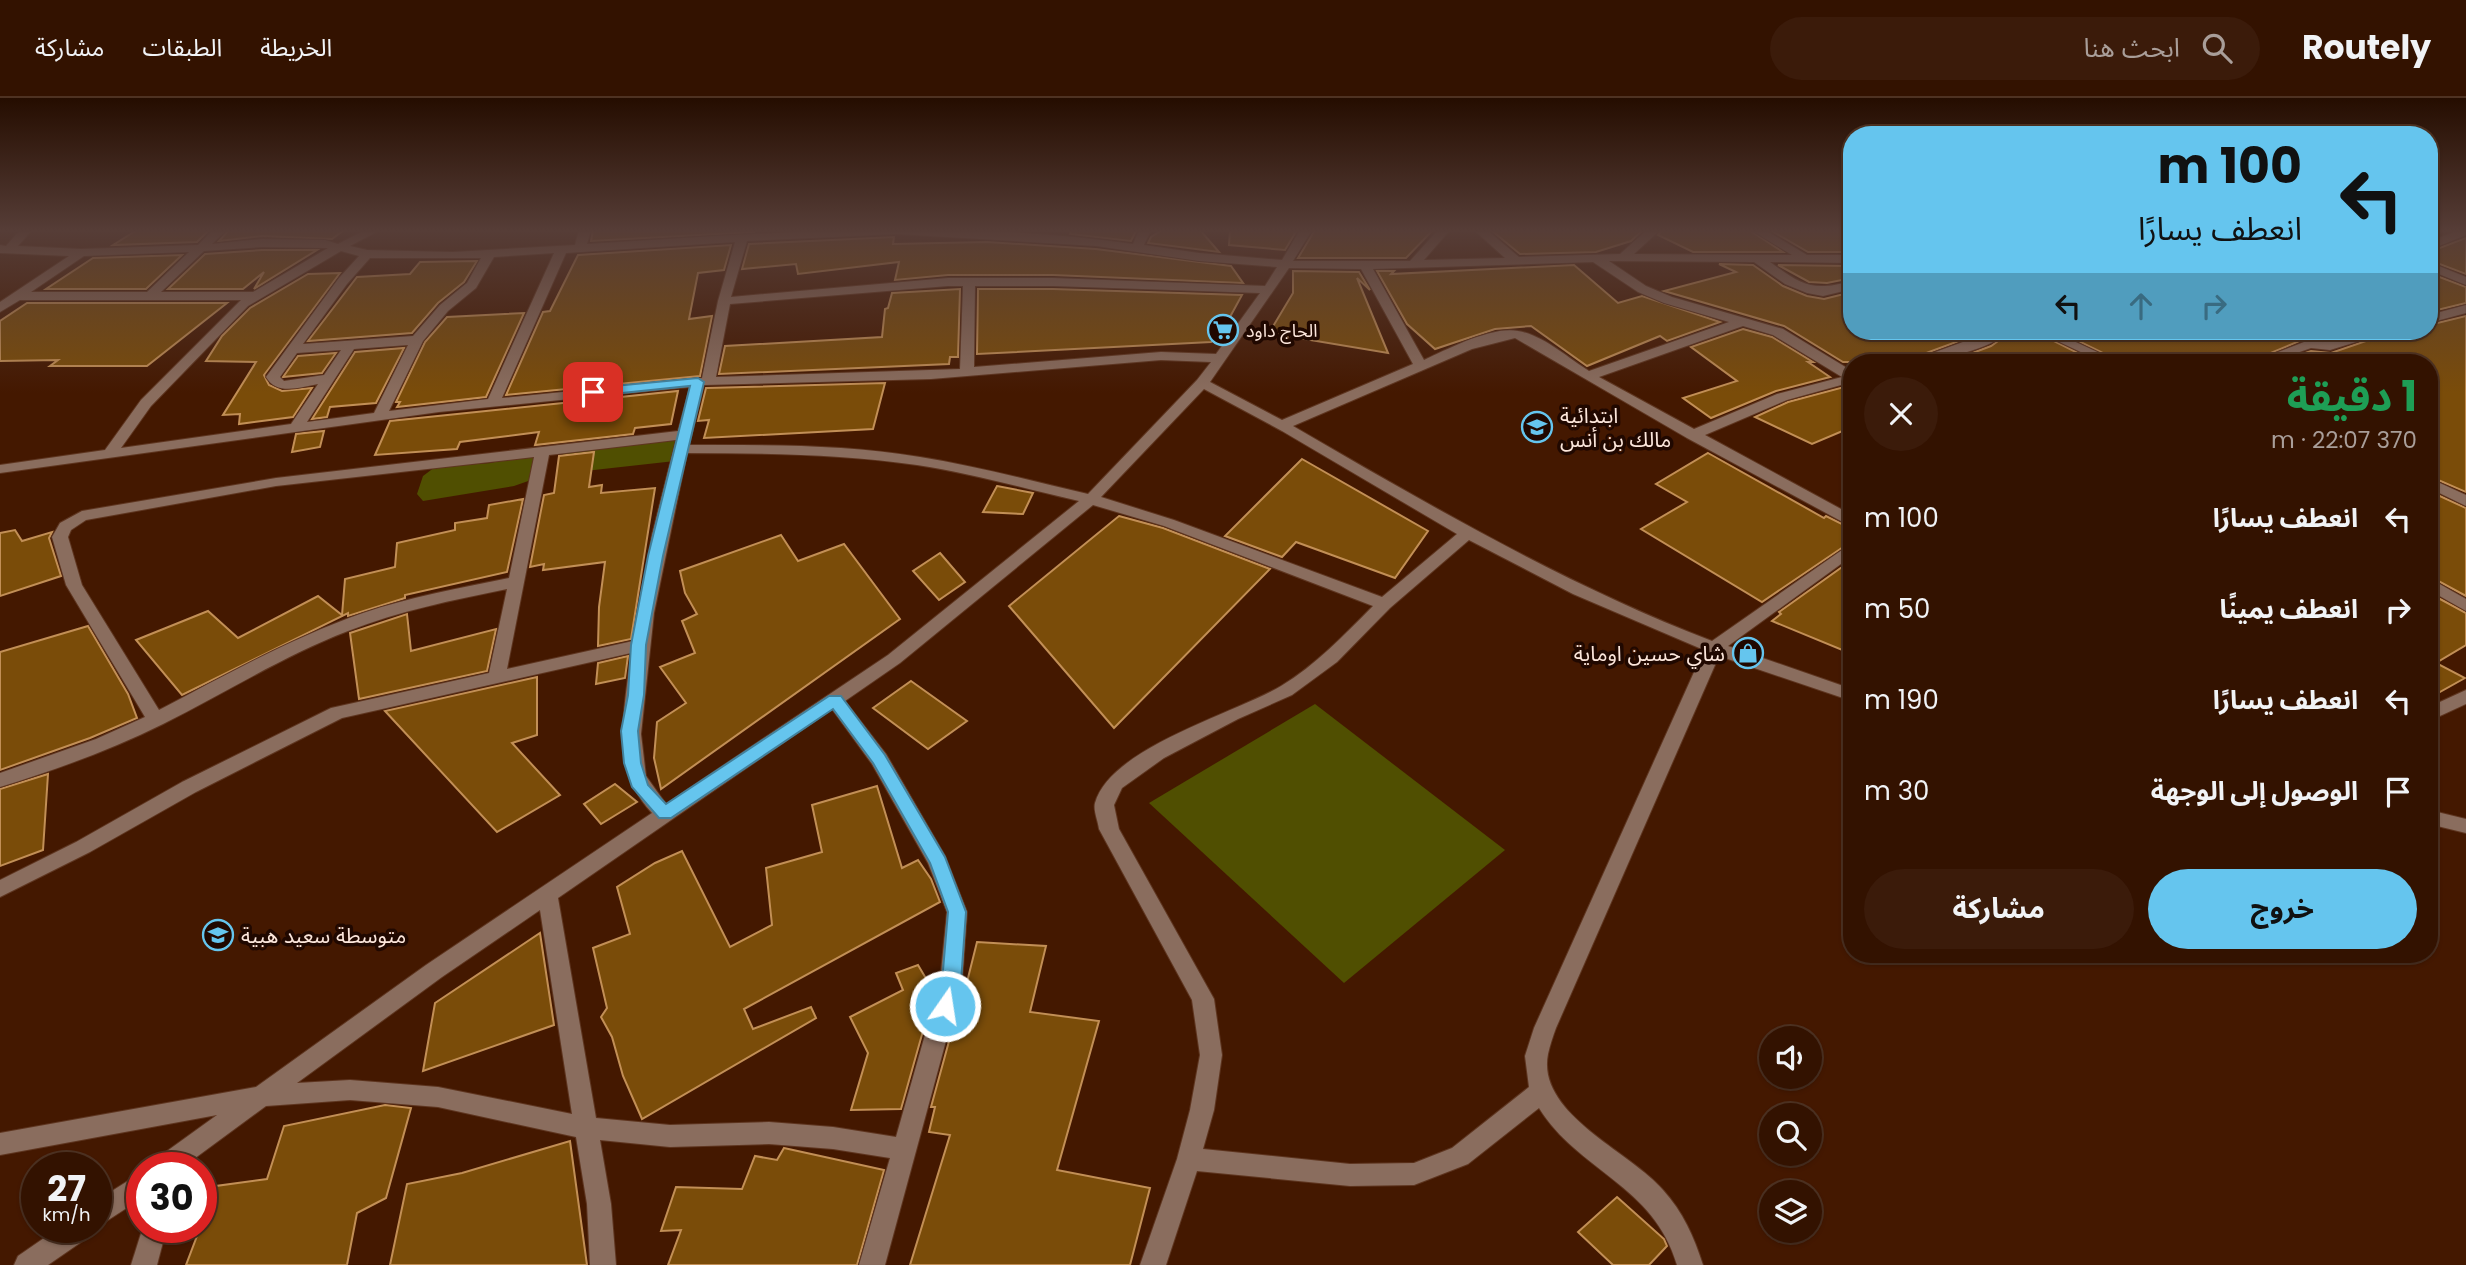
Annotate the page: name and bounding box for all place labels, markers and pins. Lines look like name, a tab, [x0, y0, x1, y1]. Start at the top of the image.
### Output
supermarket icon: الحاج داود	[1206, 313, 1240, 347]
place label: الحاج داود	[1246, 318, 1317, 344]
pin	[563, 362, 623, 422]
place label: ابتدائية مالك بن أنس	[1560, 401, 1671, 454]
school or university icon: ابتدائية مالك بن أنس	[1520, 410, 1554, 444]
shop icon: شاي حسين اوماية	[1731, 636, 1765, 670]
place label: شاي حسين اوماية	[1574, 639, 1725, 669]
school or university icon: متوسطة سعيد هبية	[201, 918, 235, 952]
place label: متوسطة سعيد هبية	[241, 921, 406, 950]

